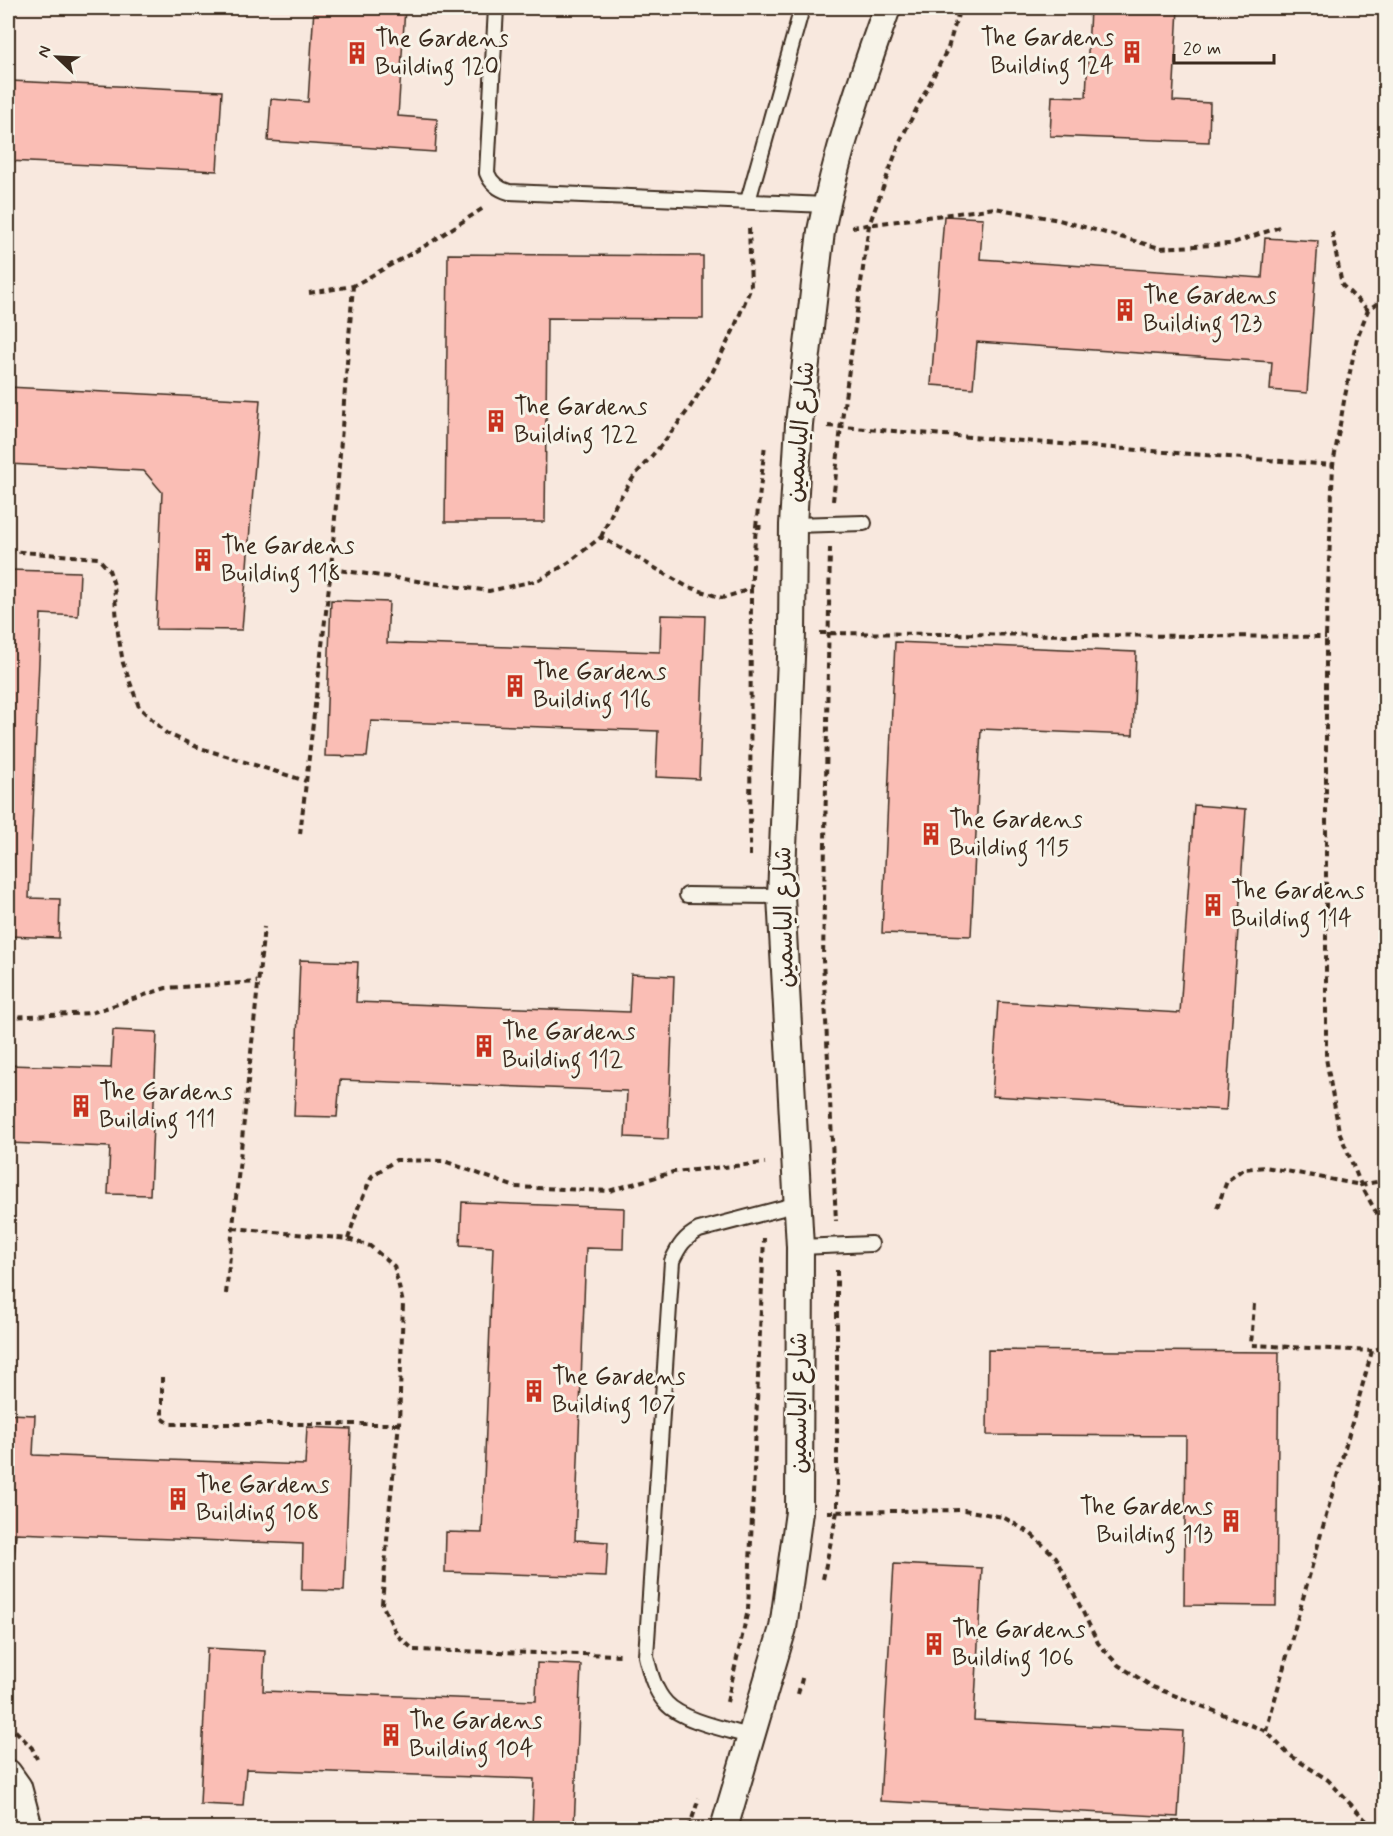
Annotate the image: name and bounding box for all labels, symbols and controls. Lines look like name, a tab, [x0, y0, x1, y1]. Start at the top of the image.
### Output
place label: The Gardens Building 124	[980, 23, 1114, 85]
place label: The Gardens Building 120	[375, 24, 509, 86]
north arrow	[27, 27, 87, 87]
scale bar	[1174, 27, 1274, 65]
text: 20 m	[1183, 37, 1221, 61]
building icon: The Gardens Building 124	[1119, 39, 1145, 65]
building icon: The Gardens Building 120	[344, 40, 370, 66]
text: N	[33, 43, 56, 61]
place label: The Gardens Building 123	[1143, 281, 1277, 343]
building icon: The Gardens Building 123	[1112, 297, 1138, 323]
street label: شارع الياسمين	[779, 360, 823, 504]
place label: The Gardens Building 122	[514, 392, 648, 454]
building icon: The Gardens Building 122	[483, 408, 509, 434]
place label: The Gardens Building 118	[221, 531, 355, 593]
building icon: The Gardens Building 118	[190, 547, 216, 573]
place label: The Gardens Building 116	[533, 657, 667, 719]
building icon: The Gardens Building 116	[502, 673, 528, 699]
place label: The Gardens Building 115	[949, 805, 1083, 867]
building icon: The Gardens Building 115	[918, 821, 944, 847]
street label: شارع الياسمين	[768, 846, 802, 988]
place label: The Gardens Building 114	[1231, 876, 1365, 938]
building icon: The Gardens Building 114	[1200, 892, 1226, 918]
place label: The Gardens Building 112	[502, 1017, 636, 1079]
building icon: The Gardens Building 112	[471, 1033, 497, 1059]
place label: The Gardens Building 111	[99, 1077, 233, 1139]
building icon: The Gardens Building 111	[68, 1093, 94, 1119]
street label: شارع الياسمين	[784, 1332, 815, 1474]
place label: The Gardens Building 107	[552, 1362, 686, 1424]
building icon: The Gardens Building 107	[521, 1378, 547, 1404]
place label: The Gardens Building 108	[196, 1470, 330, 1532]
building icon: The Gardens Building 108	[165, 1486, 191, 1512]
place label: The Gardens Building 113	[1079, 1492, 1213, 1554]
building icon: The Gardens Building 113	[1218, 1508, 1244, 1534]
place label: The Gardens Building 106	[952, 1615, 1086, 1677]
building icon: The Gardens Building 106	[921, 1631, 947, 1657]
place label: The Gardens Building 104	[409, 1706, 543, 1768]
building icon: The Gardens Building 104	[378, 1722, 404, 1748]

